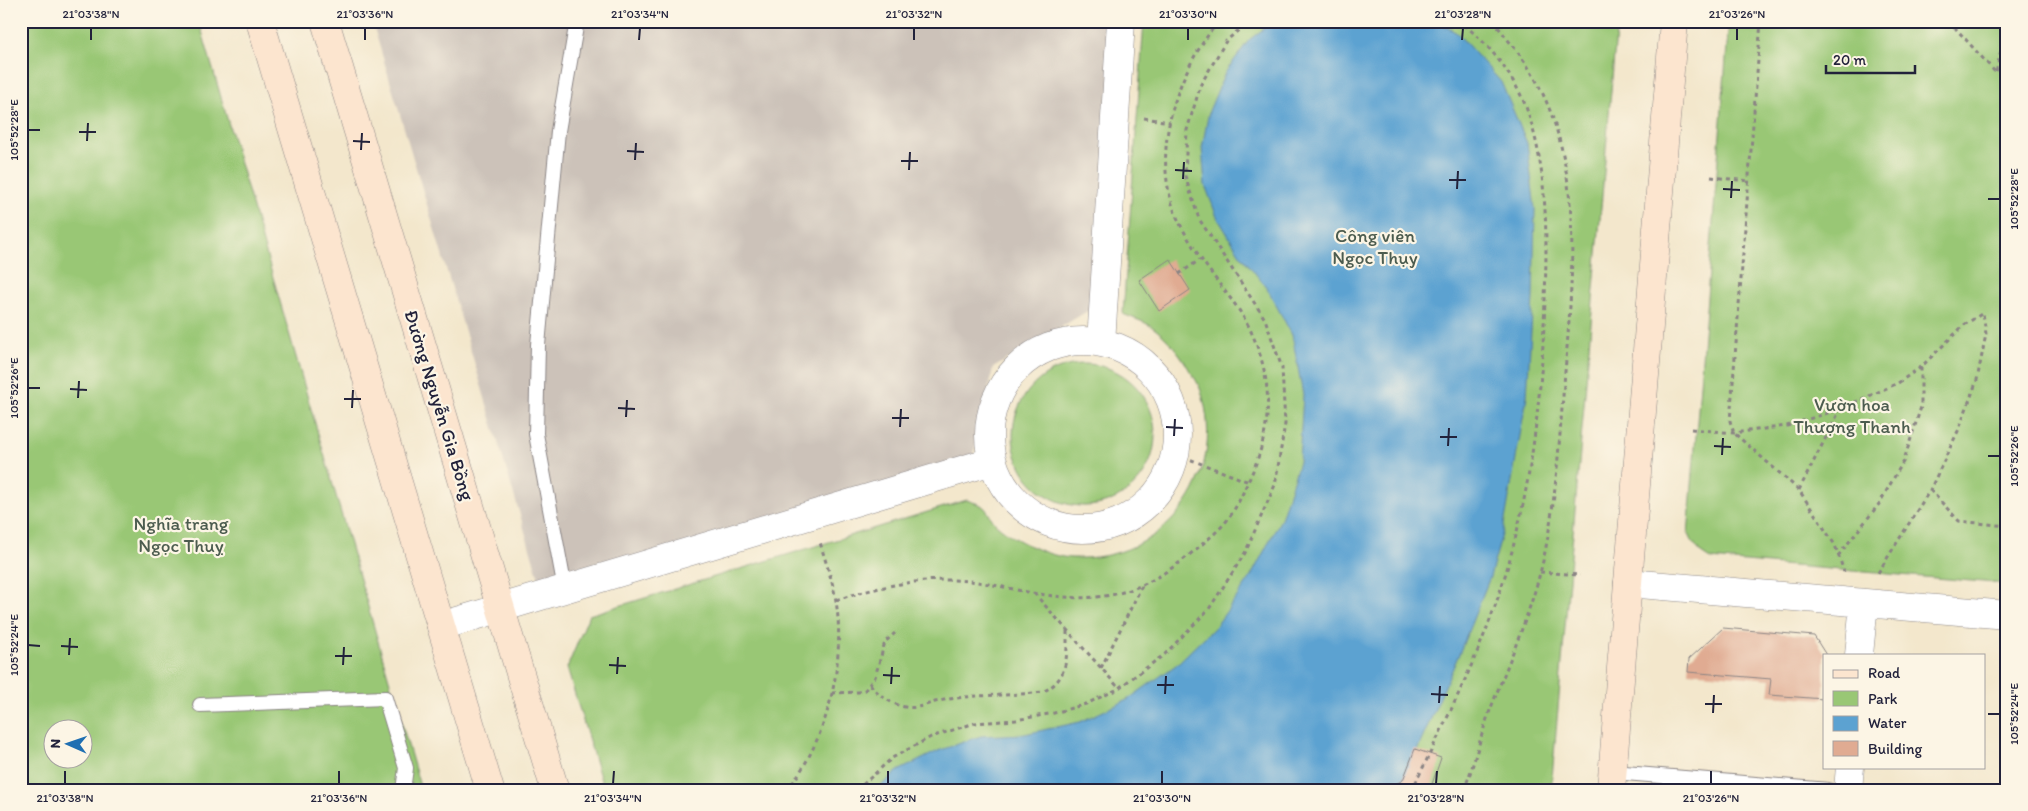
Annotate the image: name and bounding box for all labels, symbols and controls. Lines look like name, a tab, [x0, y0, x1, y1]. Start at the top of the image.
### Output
text: 21°03'38"N	[62, 7, 120, 21]
text: 21°03'36"N	[337, 7, 393, 21]
text: 21°03'34"N	[611, 7, 669, 21]
text: 21°03'32"N	[886, 7, 942, 21]
text: 21°03'30"N	[1159, 7, 1217, 21]
text: 21°03'28"N	[1435, 7, 1491, 21]
text: 21°03'26"N	[1709, 7, 1765, 21]
scale bar	[1826, 42, 1914, 74]
text: 20 m	[1833, 51, 1867, 69]
text: 105°52'28"E	[7, 99, 21, 161]
text: 105°52'28"E	[2007, 168, 2021, 230]
park label: Công viên Ngọc Thụy	[1332, 224, 1418, 269]
street label: Đường Nguyễn Gia Bồng	[400, 307, 480, 504]
text: 105°52'26"E	[7, 357, 21, 419]
park label: Vườn hoa Thượng Thanh	[1793, 393, 1911, 438]
text: 105°52'26"E	[2007, 425, 2021, 487]
park label: Nghĩa trang Ngọc Thuỵ	[133, 512, 229, 557]
text: 105°52'24"E	[7, 614, 21, 676]
legend	[1823, 654, 1986, 768]
text: Road	[1868, 664, 1901, 682]
text: 105°52'24"E	[2007, 683, 2021, 745]
text: Park	[1868, 690, 1898, 708]
text: Water	[1868, 714, 1907, 732]
north arrow	[42, 718, 92, 768]
text: N	[47, 739, 64, 749]
text: Building	[1868, 740, 1922, 758]
text: 21°03'38"N	[36, 791, 94, 805]
text: 21°03'36"N	[311, 791, 367, 805]
text: 21°03'34"N	[584, 791, 642, 805]
text: 21°03'32"N	[860, 791, 916, 805]
text: 21°03'30"N	[1133, 791, 1191, 805]
text: 21°03'28"N	[1408, 791, 1464, 805]
text: 21°03'26"N	[1683, 791, 1739, 805]

